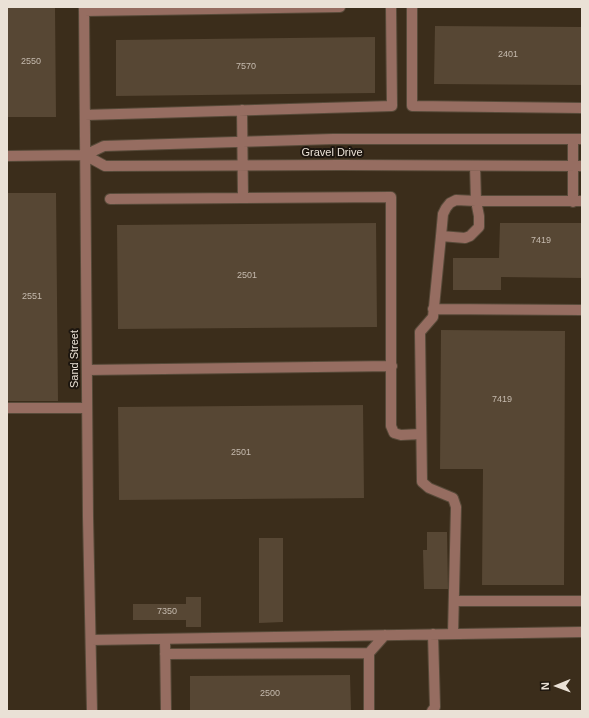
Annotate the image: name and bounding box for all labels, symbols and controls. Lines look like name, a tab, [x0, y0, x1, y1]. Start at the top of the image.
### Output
house number: 2401	[498, 50, 518, 60]
house number: 2550	[21, 57, 41, 67]
house number: 7570	[236, 62, 256, 72]
street label: Gravel Drive	[301, 146, 363, 160]
house number: 7419	[531, 236, 551, 246]
house number: 2501	[237, 271, 257, 281]
house number: 2551	[22, 292, 42, 302]
street label: Sand Street	[68, 330, 82, 388]
house number: 7419	[492, 395, 512, 405]
house number: 2501	[231, 448, 251, 458]
house number: 7350	[157, 607, 177, 617]
north arrow	[537, 666, 577, 706]
text: N	[539, 682, 551, 690]
house number: 2500	[260, 689, 280, 699]

